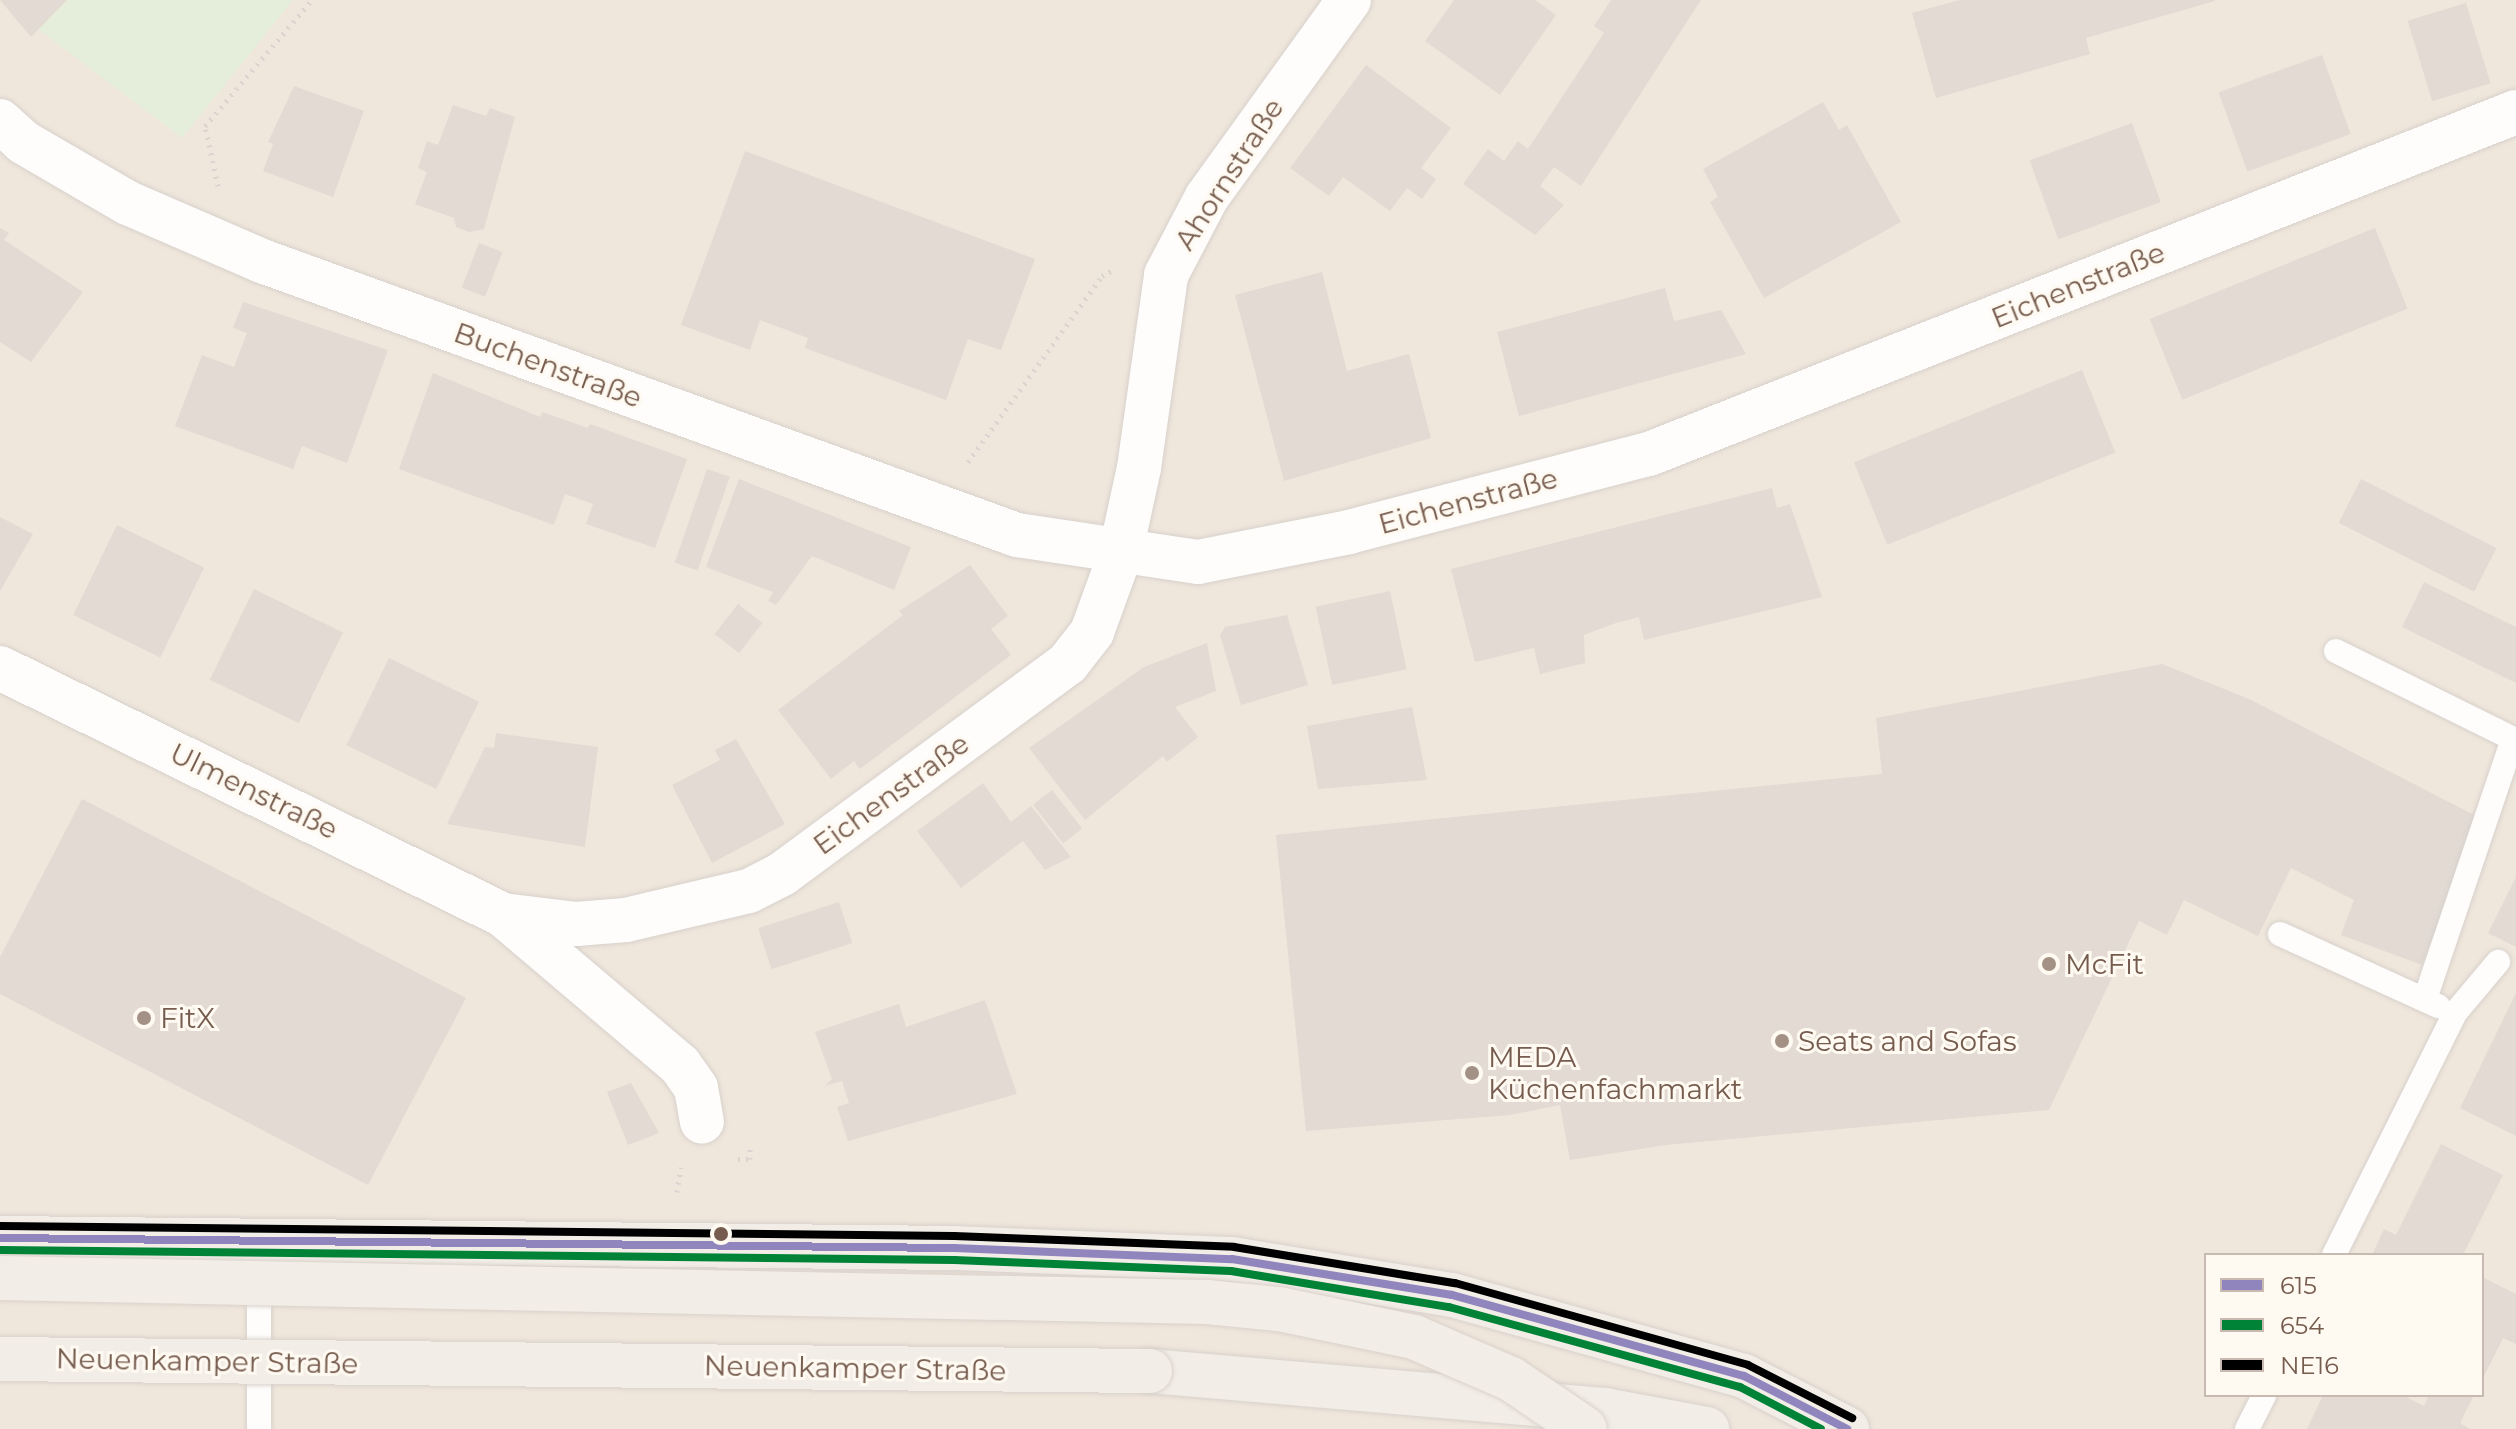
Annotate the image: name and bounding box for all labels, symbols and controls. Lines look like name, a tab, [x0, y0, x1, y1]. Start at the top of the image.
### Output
street label: Ahornstraße	[1168, 92, 1290, 256]
street label: Eichenstraße	[1986, 235, 2170, 335]
street label: Buchenstraße	[449, 315, 647, 415]
street label: Eichenstraße	[1375, 461, 1561, 541]
street label: Eichenstraße	[807, 726, 975, 862]
street label: Ulmenstraße	[165, 736, 343, 846]
place label: McFit	[2065, 947, 2144, 981]
marker: McFit	[2040, 955, 2058, 973]
place label: FitX	[160, 1001, 215, 1035]
marker: FitX	[135, 1009, 153, 1027]
place label: Seats and Sofas	[1798, 1024, 2017, 1058]
marker: Seats and Sofas	[1773, 1032, 1791, 1050]
place label: MEDA Küchenfachmarkt	[1488, 1040, 1742, 1106]
marker: MEDA Küchenfachmarkt	[1463, 1064, 1481, 1082]
unlabelled marker	[713, 1226, 729, 1242]
legend	[2204, 1253, 2484, 1397]
text: 615	[2280, 1271, 2317, 1300]
text: 654	[2280, 1311, 2324, 1340]
street label: Neuenkamper Straße	[56, 1342, 358, 1380]
street label: Neuenkamper Straße	[704, 1349, 1006, 1387]
text: NE16	[2280, 1351, 2339, 1380]

